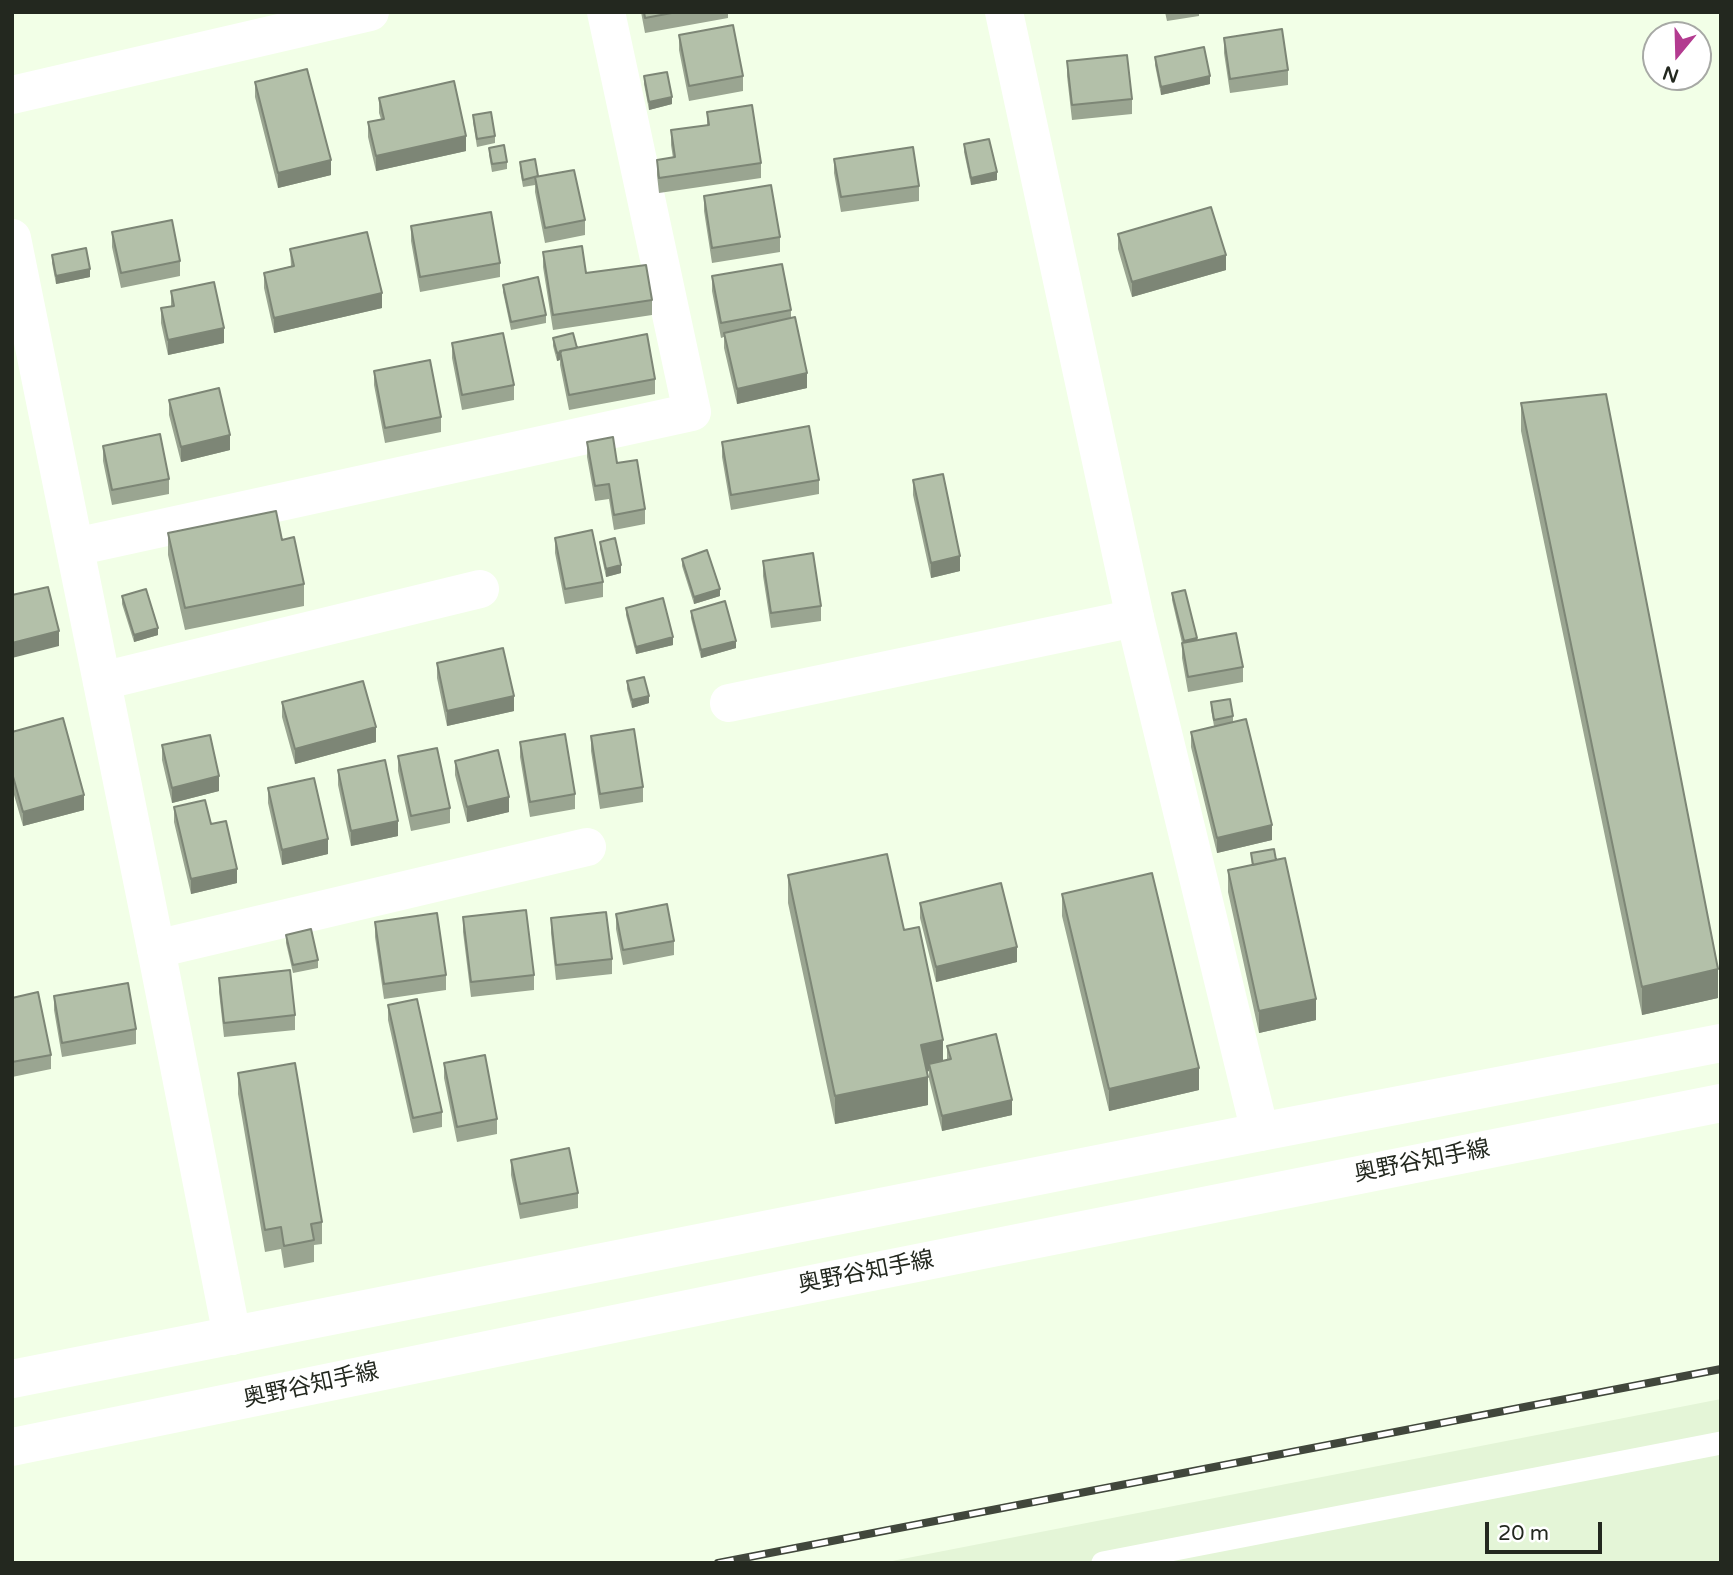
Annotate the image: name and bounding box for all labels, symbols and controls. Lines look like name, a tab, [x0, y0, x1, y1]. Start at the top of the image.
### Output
north arrow	[1642, 21, 1712, 91]
text: N	[1660, 61, 1682, 87]
street label: 奥野谷知手線	[1352, 1135, 1492, 1189]
street label: 奥野谷知手線	[796, 1246, 936, 1300]
street label: 奥野谷知手線	[241, 1358, 381, 1414]
scale bar	[1488, 1508, 1605, 1552]
text: 20 m	[1498, 1521, 1549, 1546]

